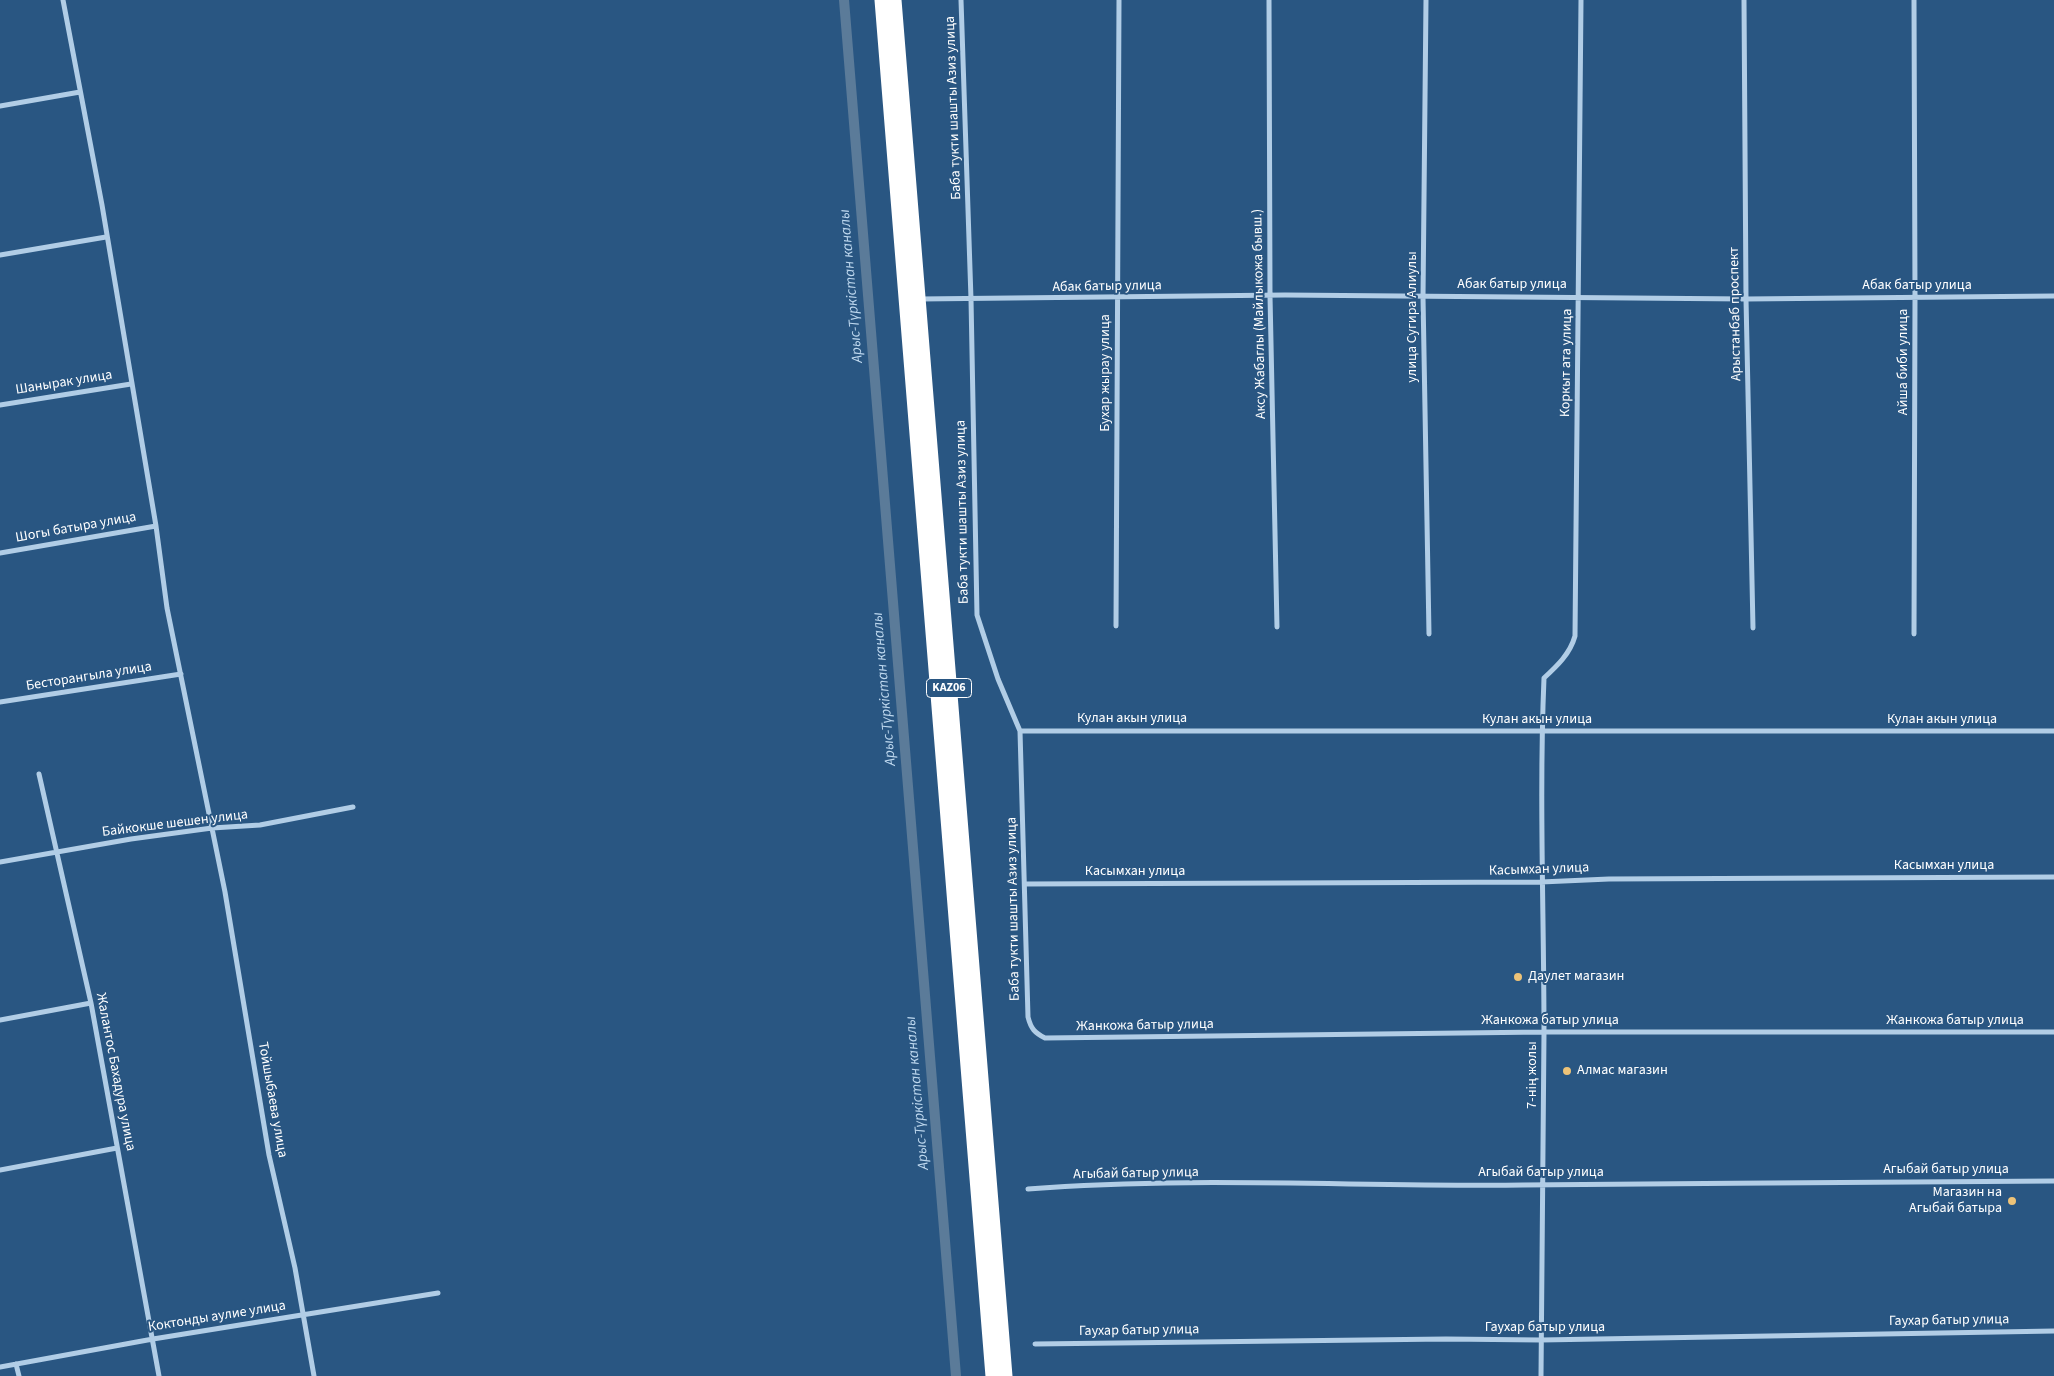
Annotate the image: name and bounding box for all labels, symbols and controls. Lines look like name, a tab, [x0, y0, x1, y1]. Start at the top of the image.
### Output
street label: Баба тукти шашты Азиз улица	[942, 16, 966, 200]
water label: Арыс-Түркістан каналы	[836, 208, 868, 364]
street label: Аксу Жабаглы (Майлыкожа бывш.)	[1250, 209, 1270, 419]
street label: Арыстанбаб проспект	[1726, 247, 1746, 381]
street label: улица Сугира Алиулы	[1405, 251, 1421, 383]
street label: Абак батыр улица	[1457, 277, 1567, 293]
street label: Абак батыр улица	[1052, 278, 1162, 296]
street label: Абак батыр улица	[1862, 278, 1972, 294]
street label: Коркыт ата улица	[1558, 309, 1576, 417]
street label: Айша биби улица	[1896, 309, 1912, 415]
street label: Бухар жырау улица	[1098, 314, 1114, 432]
street label: Шанырак улица	[14, 367, 114, 399]
street label: Баба тукти шашты Азиз улица	[953, 420, 973, 604]
street label: Шогы батыра улица	[14, 509, 138, 547]
water label: Арыс-Түркістан каналы	[869, 611, 901, 767]
street label: Бесторангыла улица	[25, 659, 153, 695]
road number: KАZ06	[926, 678, 972, 698]
street label: Кулан акын улица	[1077, 711, 1187, 727]
street label: Кулан акын улица	[1482, 712, 1592, 728]
street label: Кулан акын улица	[1887, 712, 1997, 728]
street label: Байкокше шешен улица	[101, 807, 249, 841]
street label: Баба тукти шашты Азиз улица	[1004, 817, 1024, 1001]
street label: Касымхан улица	[1894, 858, 1994, 874]
street label: Касымхан улица	[1489, 860, 1589, 880]
street label: Касымхан улица	[1085, 864, 1185, 880]
place label: Даулет магазин	[1528, 969, 1624, 985]
marker: Даулет магазин	[1512, 971, 1524, 983]
street label: Жалантос Бахадура улица	[91, 992, 139, 1152]
street label: Жанкожа батыр улица	[1481, 1013, 1619, 1029]
street label: Жанкожа батыр улица	[1886, 1013, 2024, 1029]
water label: Арыс-Түркістан каналы	[902, 1015, 934, 1171]
street label: Жанкожа батыр улица	[1076, 1016, 1214, 1036]
street label: Тойшыбаева улица	[254, 1041, 290, 1159]
street label: 7-нің жолы	[1525, 1041, 1541, 1109]
place label: Алмас магазин	[1577, 1063, 1668, 1079]
marker: Алмас магазин	[1561, 1065, 1573, 1077]
street label: Агыбай батыр улица	[1883, 1162, 2009, 1178]
street label: Агыбай батыр улица	[1073, 1165, 1199, 1183]
street label: Агыбай батыр улица	[1478, 1165, 1604, 1181]
place label: Магазин на Агыбай батыра	[1909, 1185, 2002, 1218]
marker: Магазин на Агыбай батыра	[2006, 1195, 2018, 1207]
street label: Коктонды аулие улица	[147, 1298, 287, 1336]
street label: Гаухар батыр улица	[1889, 1312, 2009, 1330]
street label: Гаухар батыр улица	[1485, 1320, 1605, 1336]
street label: Гаухар батыр улица	[1079, 1322, 1199, 1340]

